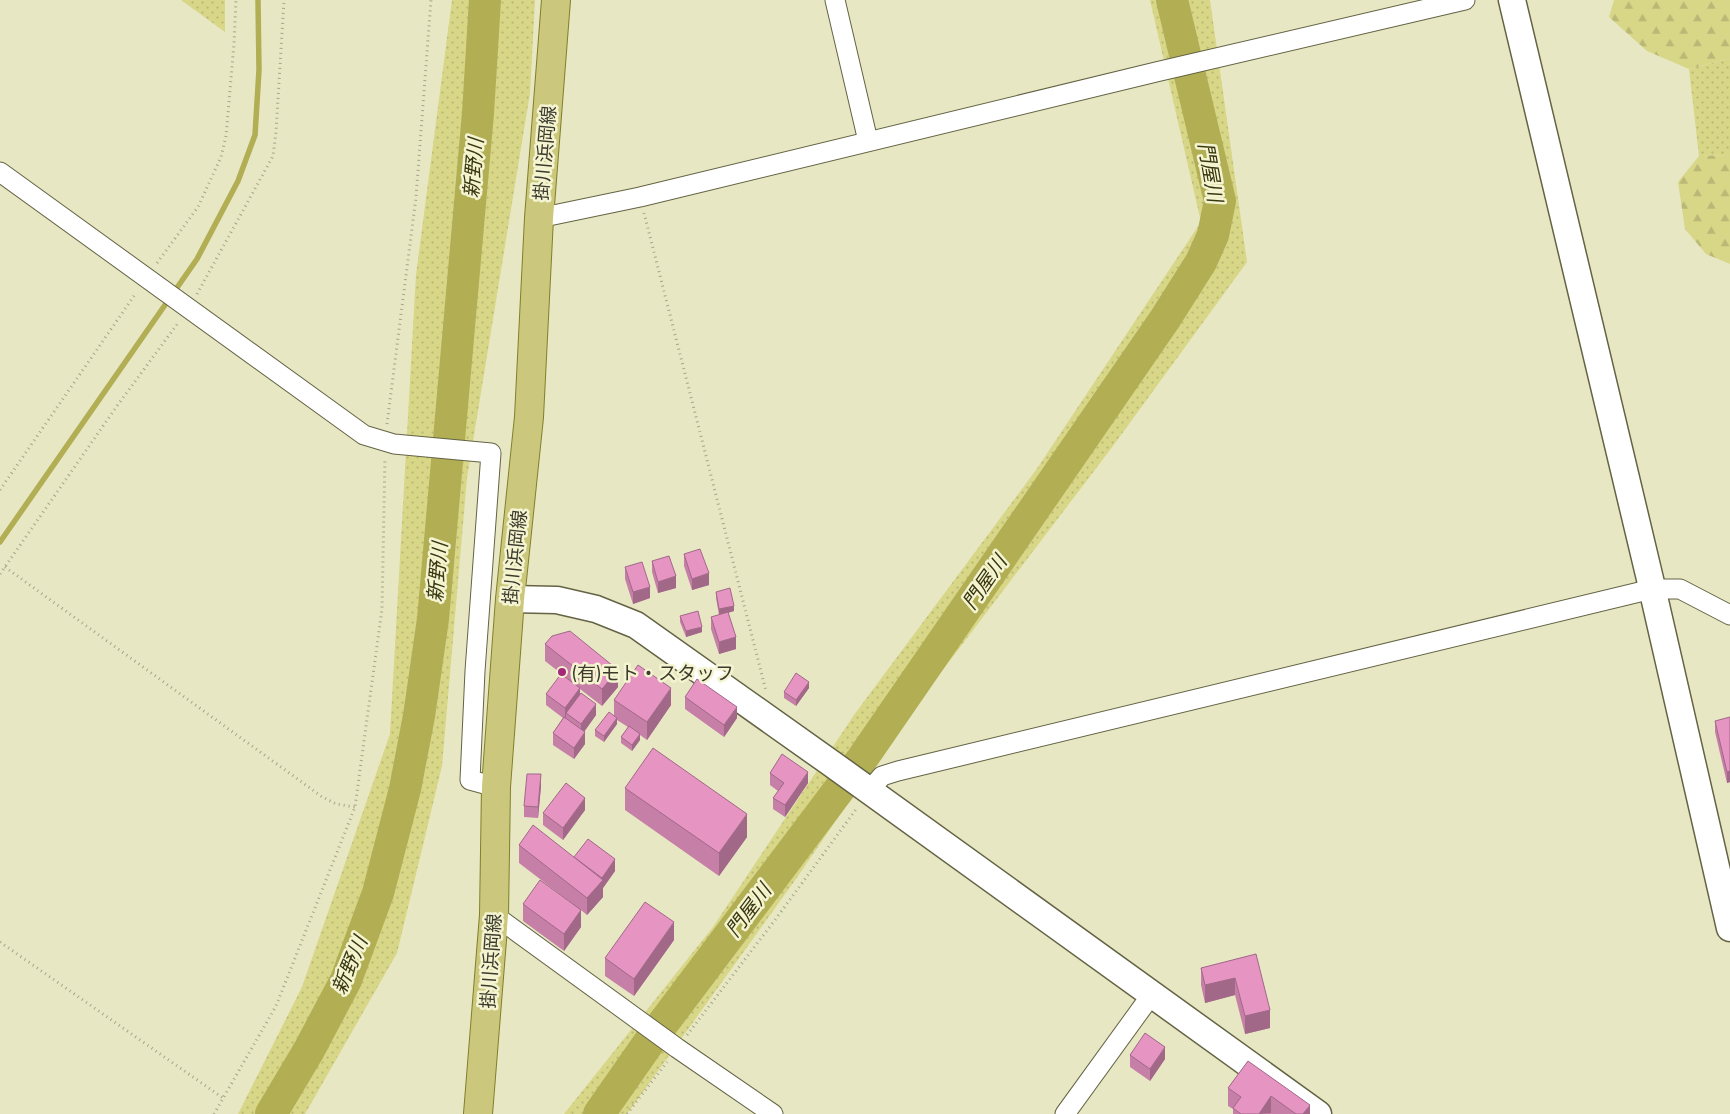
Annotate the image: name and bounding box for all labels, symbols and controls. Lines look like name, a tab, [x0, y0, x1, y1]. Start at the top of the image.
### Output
street label: 掛川浜岡線	[525, 104, 563, 202]
water label: 新野川	[455, 135, 491, 199]
water label: 門屋川	[1191, 140, 1232, 206]
street label: 掛川浜岡線	[495, 508, 533, 606]
water label: 新野川	[419, 539, 455, 603]
water label: 門屋川	[954, 547, 1015, 615]
place label: (有)モト・スタッフ	[572, 658, 734, 687]
marker: (有)モト・スタッフ	[556, 666, 568, 678]
water label: 門屋川	[718, 875, 780, 943]
street label: 掛川浜岡線	[472, 913, 508, 1009]
water label: 新野川	[323, 929, 376, 999]

